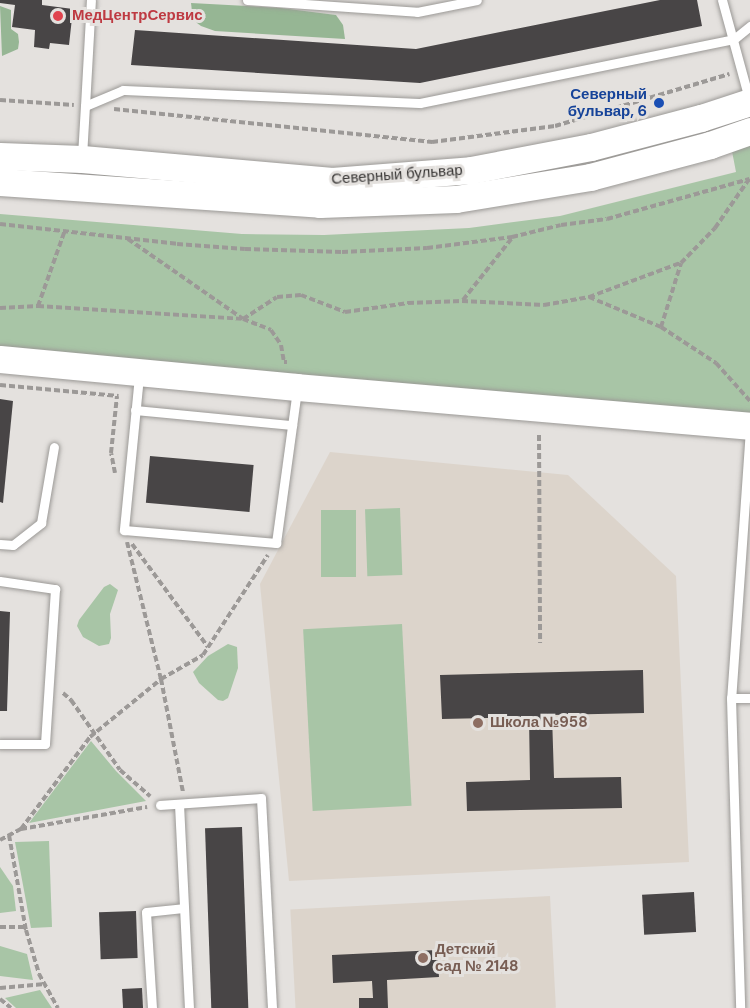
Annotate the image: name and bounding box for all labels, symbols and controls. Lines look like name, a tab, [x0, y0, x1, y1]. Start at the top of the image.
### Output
marker: МедЦентрСервис	[49, 7, 67, 25]
place label: МедЦентрСервис	[72, 7, 203, 25]
place label: Северный бульвар, 6	[568, 85, 647, 120]
marker: Северный бульвар, 6	[652, 96, 666, 110]
street label: Северный бульвар	[331, 161, 463, 189]
place label: Школа №958	[490, 714, 588, 732]
marker: Школа №958	[471, 716, 485, 730]
place label: Детский сад № 2148	[435, 940, 519, 975]
marker: Детский сад № 2148	[416, 951, 430, 965]

